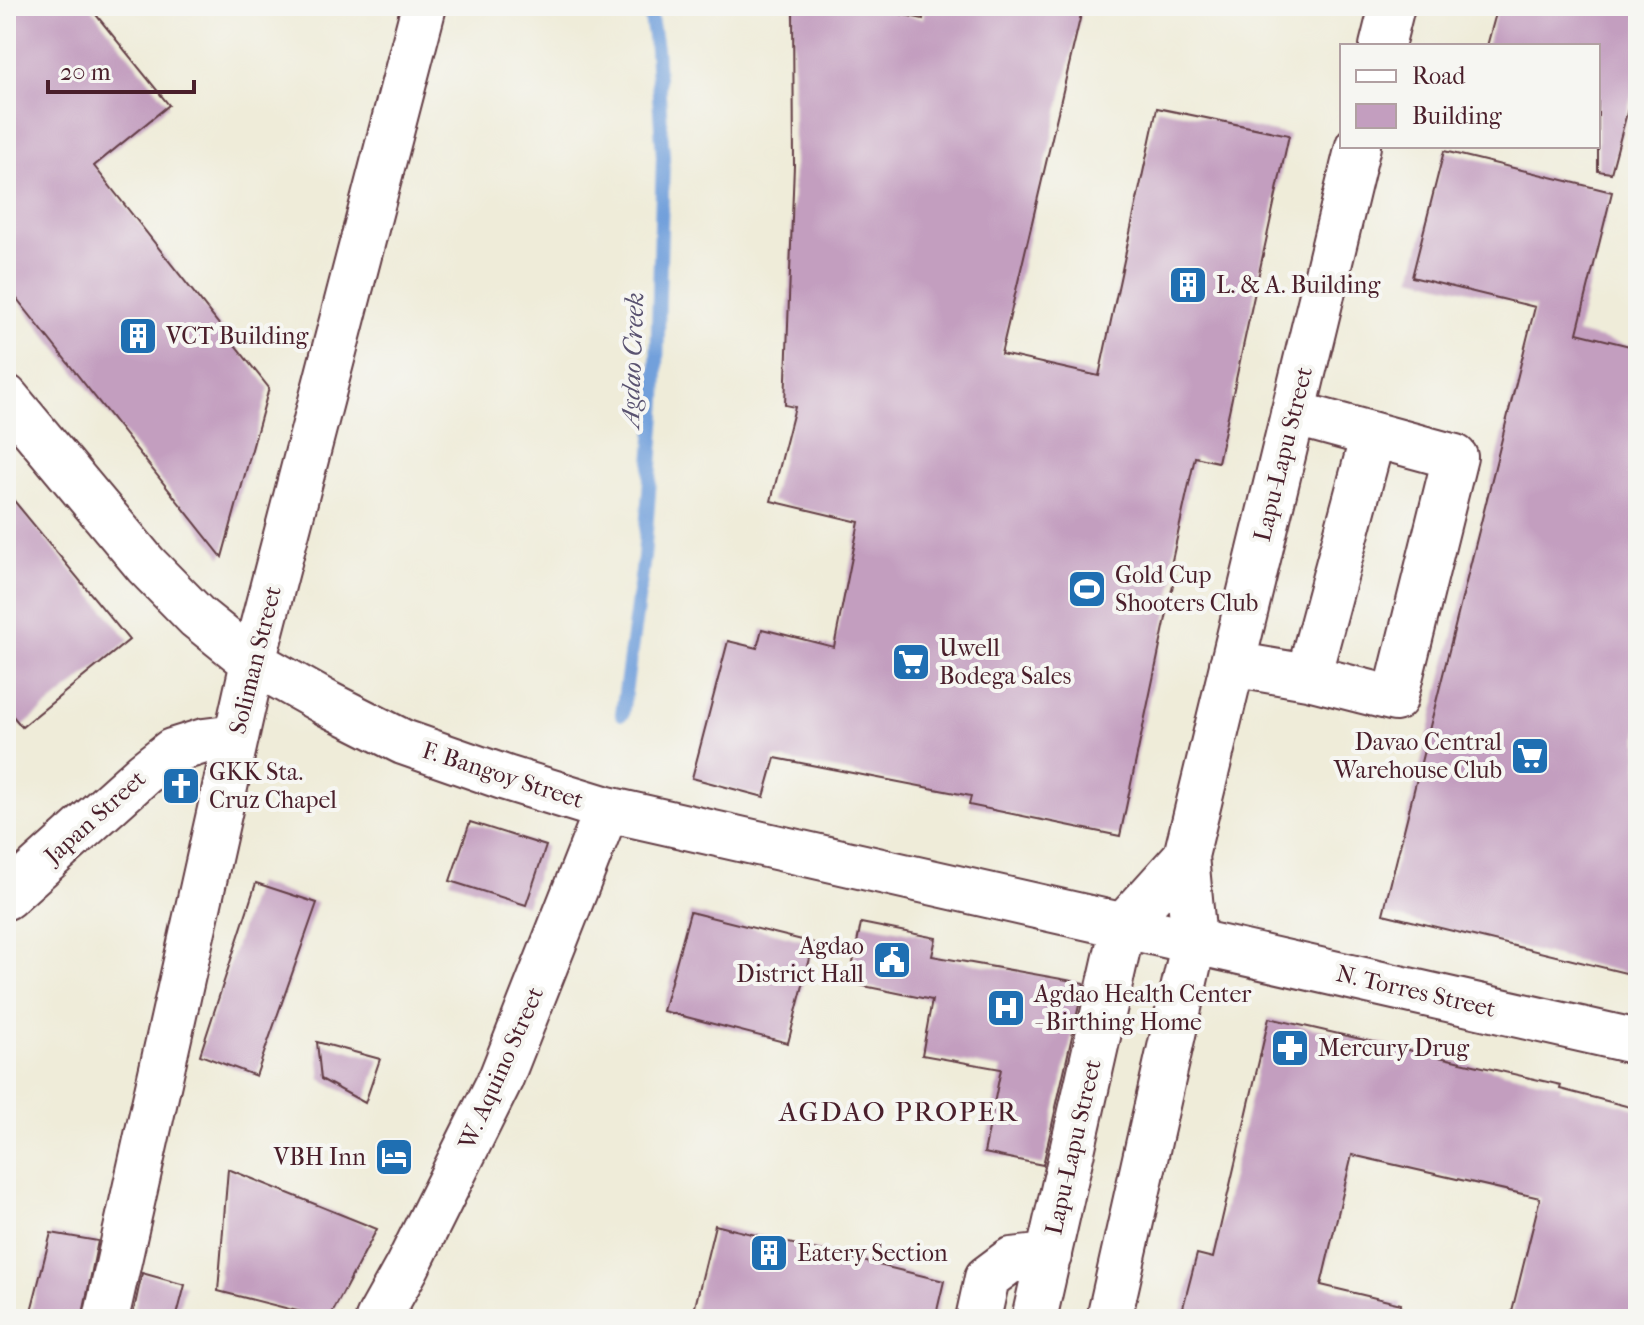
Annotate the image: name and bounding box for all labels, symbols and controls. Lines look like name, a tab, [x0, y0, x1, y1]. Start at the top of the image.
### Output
scale bar	[48, 44, 194, 94]
legend	[1340, 44, 1600, 148]
text: 20 m	[60, 58, 111, 86]
text: Road	[1412, 62, 1466, 90]
text: Building	[1412, 102, 1503, 130]
building icon: L. & A. Building	[1167, 264, 1209, 306]
place label: L. & A. Building	[1216, 271, 1382, 299]
water label: Agdao Creek	[615, 292, 650, 431]
building icon: VCT Building	[117, 315, 159, 357]
place label: VCT Building	[165, 322, 310, 350]
street label: Lapu-Lapu Street	[1248, 363, 1318, 544]
place label: Gold Cup Shooters Club	[1115, 561, 1258, 617]
sports icon: Gold Cup Shooters Club	[1066, 568, 1108, 610]
street label: Soliman Street	[223, 583, 287, 737]
place label: Uwell Bodega Sales	[939, 634, 1072, 690]
supermarket icon: Uwell Bodega Sales	[890, 641, 932, 683]
place label: Davao Central Warehouse Club	[1333, 728, 1502, 784]
supermarket icon: Davao Central Warehouse Club	[1509, 735, 1551, 777]
street label: F. Bangoy Street	[419, 736, 587, 814]
place label: GKK Sta. Cruz Chapel	[209, 758, 337, 814]
street label: Japan Street	[37, 764, 152, 871]
church icon: GKK Sta. Cruz Chapel	[160, 765, 202, 807]
place label: Agdao District Hall	[736, 932, 864, 988]
public building icon: Agdao District Hall	[871, 939, 913, 981]
street label: N. Torres Street	[1334, 959, 1499, 1023]
place label: Agdao Health Center - Birthing Home	[1033, 980, 1252, 1036]
street label: W. Aquino Street	[452, 982, 549, 1154]
hospital icon: Agdao Health Center - Birthing Home	[985, 987, 1027, 1029]
pharmacy icon: Mercury Drug	[1269, 1027, 1311, 1069]
place label: Mercury Drug	[1318, 1034, 1470, 1062]
street label: Lapu-Lapu Street	[1039, 1056, 1107, 1237]
district label: AGDAO PROPER	[778, 1095, 1019, 1128]
hotel icon: VBH Inn	[373, 1136, 415, 1178]
place label: VBH Inn	[273, 1143, 366, 1171]
building icon: Eatery Section	[748, 1232, 790, 1274]
place label: Eatery Section	[797, 1239, 948, 1267]

